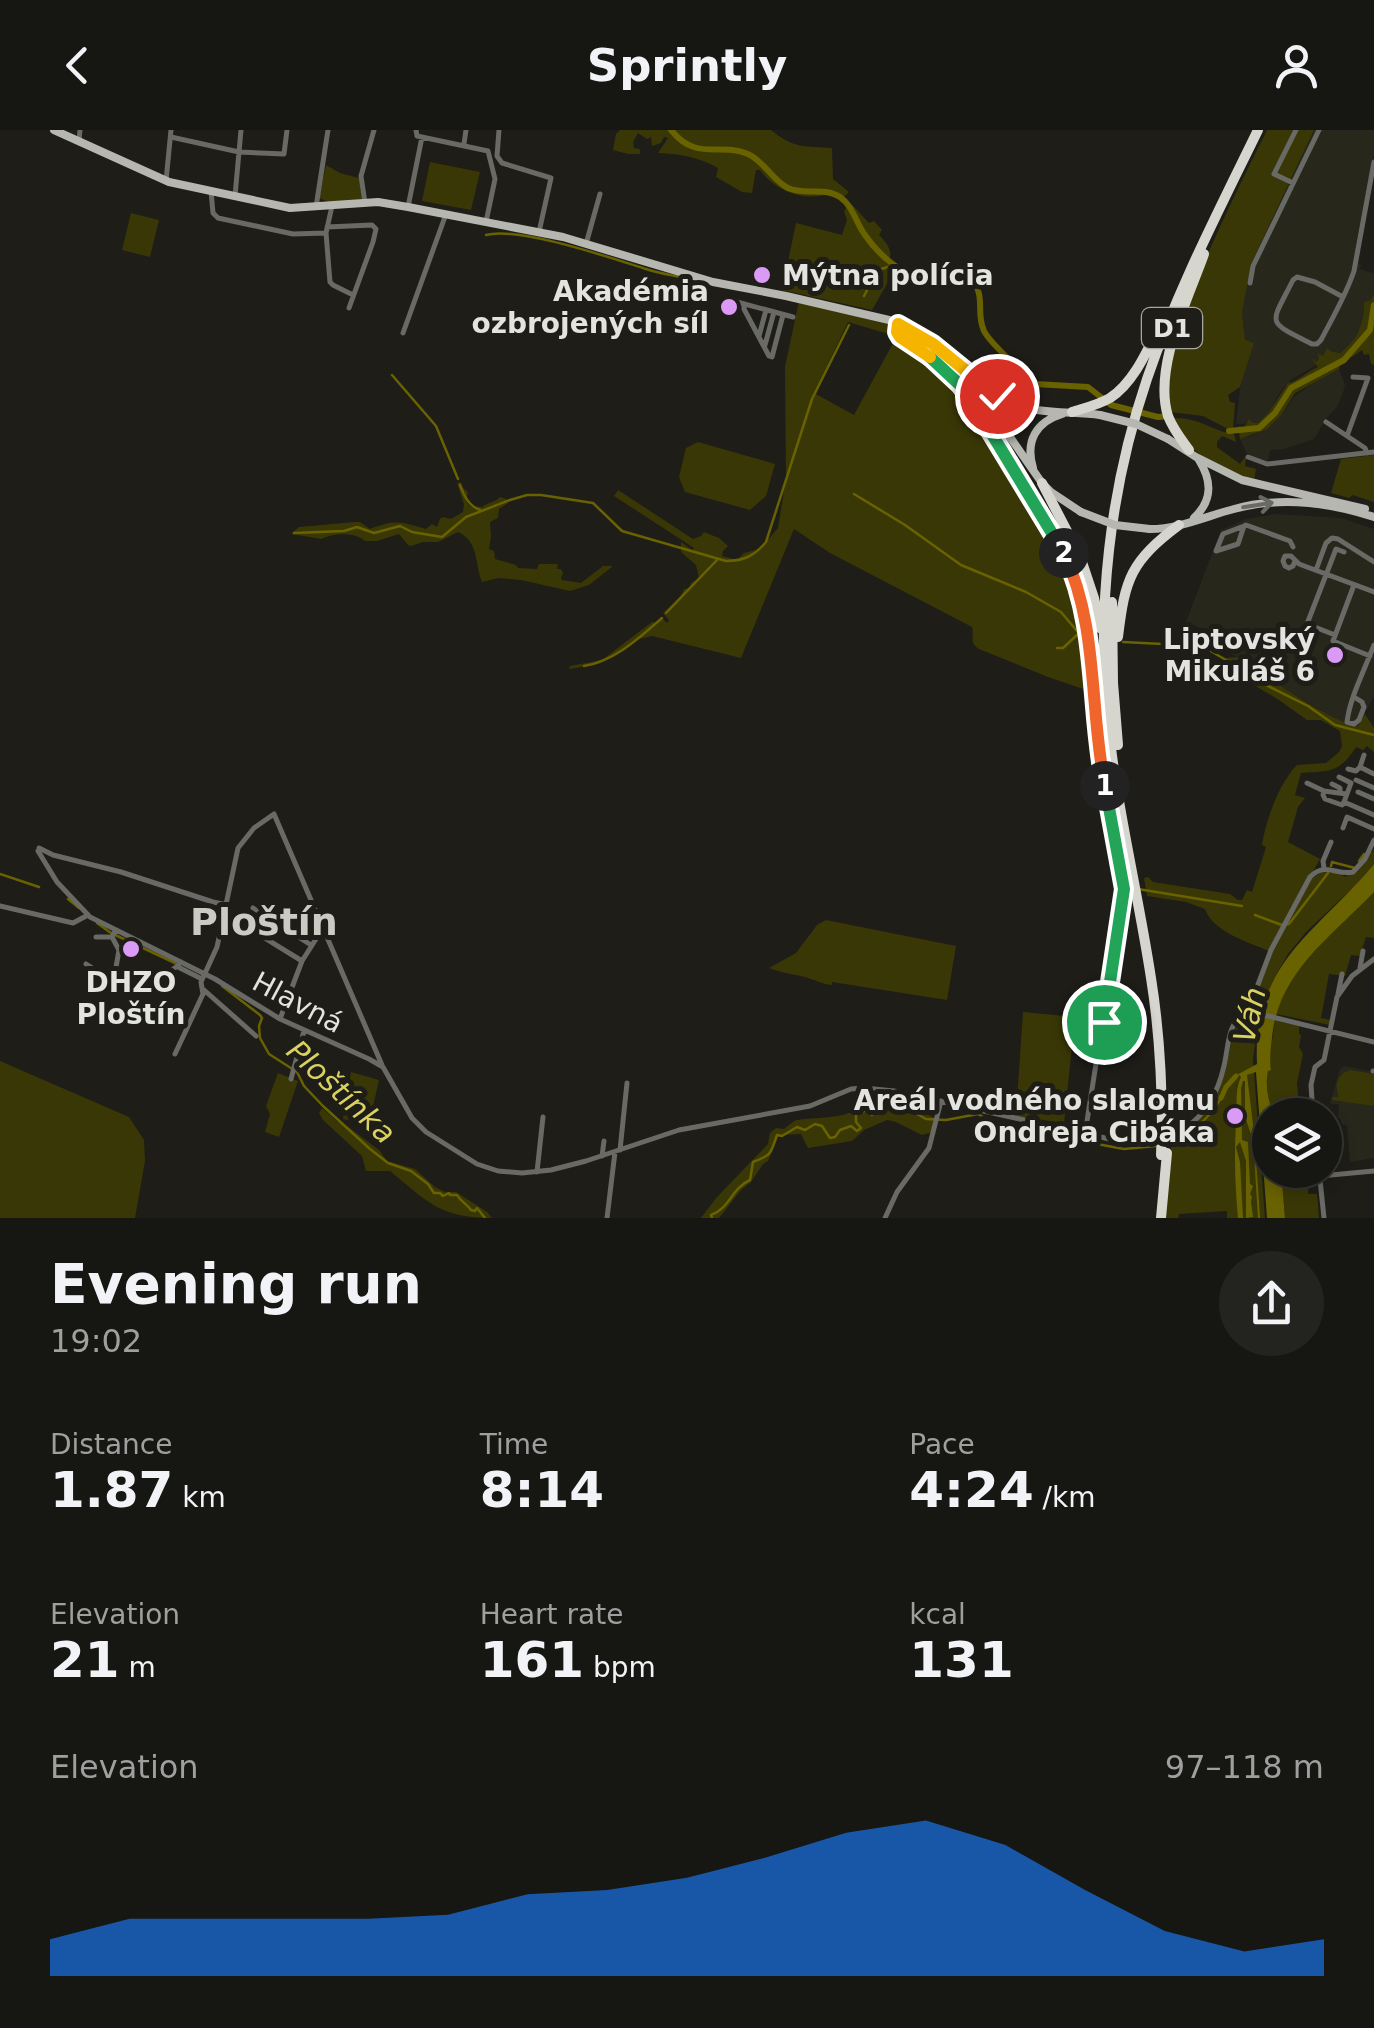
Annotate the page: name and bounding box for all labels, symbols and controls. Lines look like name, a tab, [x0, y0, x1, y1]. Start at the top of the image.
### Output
icon: back	[50, 38, 105, 93]
icon: person	[1269, 38, 1324, 93]
text: Sprintly	[587, 39, 787, 92]
place label: Mýtna polícia	[782, 259, 994, 292]
marker: Mýtna polícia	[751, 264, 773, 286]
place label: Akadémia ozbrojených síl	[471, 275, 709, 340]
marker: Akadémia ozbrojených síl	[718, 296, 740, 318]
road number: D1	[1142, 308, 1202, 348]
pin	[955, 354, 1040, 439]
icon: check	[970, 369, 1025, 424]
one-way arrow	[1242, 495, 1274, 513]
pin: 2	[1039, 528, 1089, 578]
text: 2	[1054, 536, 1074, 569]
place label: Liptovský Mikuláš 6	[1163, 623, 1315, 688]
marker: Liptovský Mikuláš 6	[1324, 644, 1346, 666]
pin: 1	[1080, 761, 1130, 811]
text: 1	[1095, 769, 1115, 802]
district label: Ploštín	[190, 900, 338, 944]
marker: DHZO Ploštín	[120, 938, 142, 960]
street label: Hlavná	[247, 965, 349, 1040]
place label: DHZO Ploštín	[77, 966, 185, 1031]
pin	[1062, 980, 1147, 1065]
water label: Váh	[1226, 984, 1273, 1046]
icon: arrive	[1077, 995, 1132, 1050]
water label: Ploštínka	[280, 1033, 403, 1151]
place label: Areál vodného slalomu Ondreja Cibáka	[854, 1084, 1215, 1149]
map controls	[1252, 1098, 1342, 1188]
button: layers	[1252, 1098, 1342, 1188]
marker: Areál vodného slalomu Ondreja Cibáka	[1224, 1105, 1246, 1127]
button: share	[1219, 1251, 1324, 1356]
text: Evening run	[50, 1252, 422, 1316]
text: 19:02	[50, 1322, 142, 1360]
text: Distance	[50, 1428, 172, 1461]
text: Time	[480, 1428, 548, 1461]
text: Pace	[909, 1428, 975, 1461]
text: 1.87	[50, 1461, 173, 1519]
text: 8:14	[480, 1461, 604, 1519]
text: 4:24	[909, 1461, 1034, 1519]
text: km	[173, 1481, 226, 1514]
text: /km	[1034, 1481, 1096, 1514]
text: Elevation	[50, 1598, 180, 1631]
text: Heart rate	[480, 1598, 623, 1631]
text: kcal	[909, 1598, 966, 1631]
text: 21	[50, 1631, 120, 1689]
text: 161	[480, 1631, 584, 1689]
text: 131	[909, 1631, 1014, 1689]
text: m	[120, 1651, 156, 1684]
text: bpm	[584, 1651, 656, 1684]
text: Elevation	[50, 1748, 199, 1786]
text: 97–118 m	[1165, 1748, 1324, 1786]

